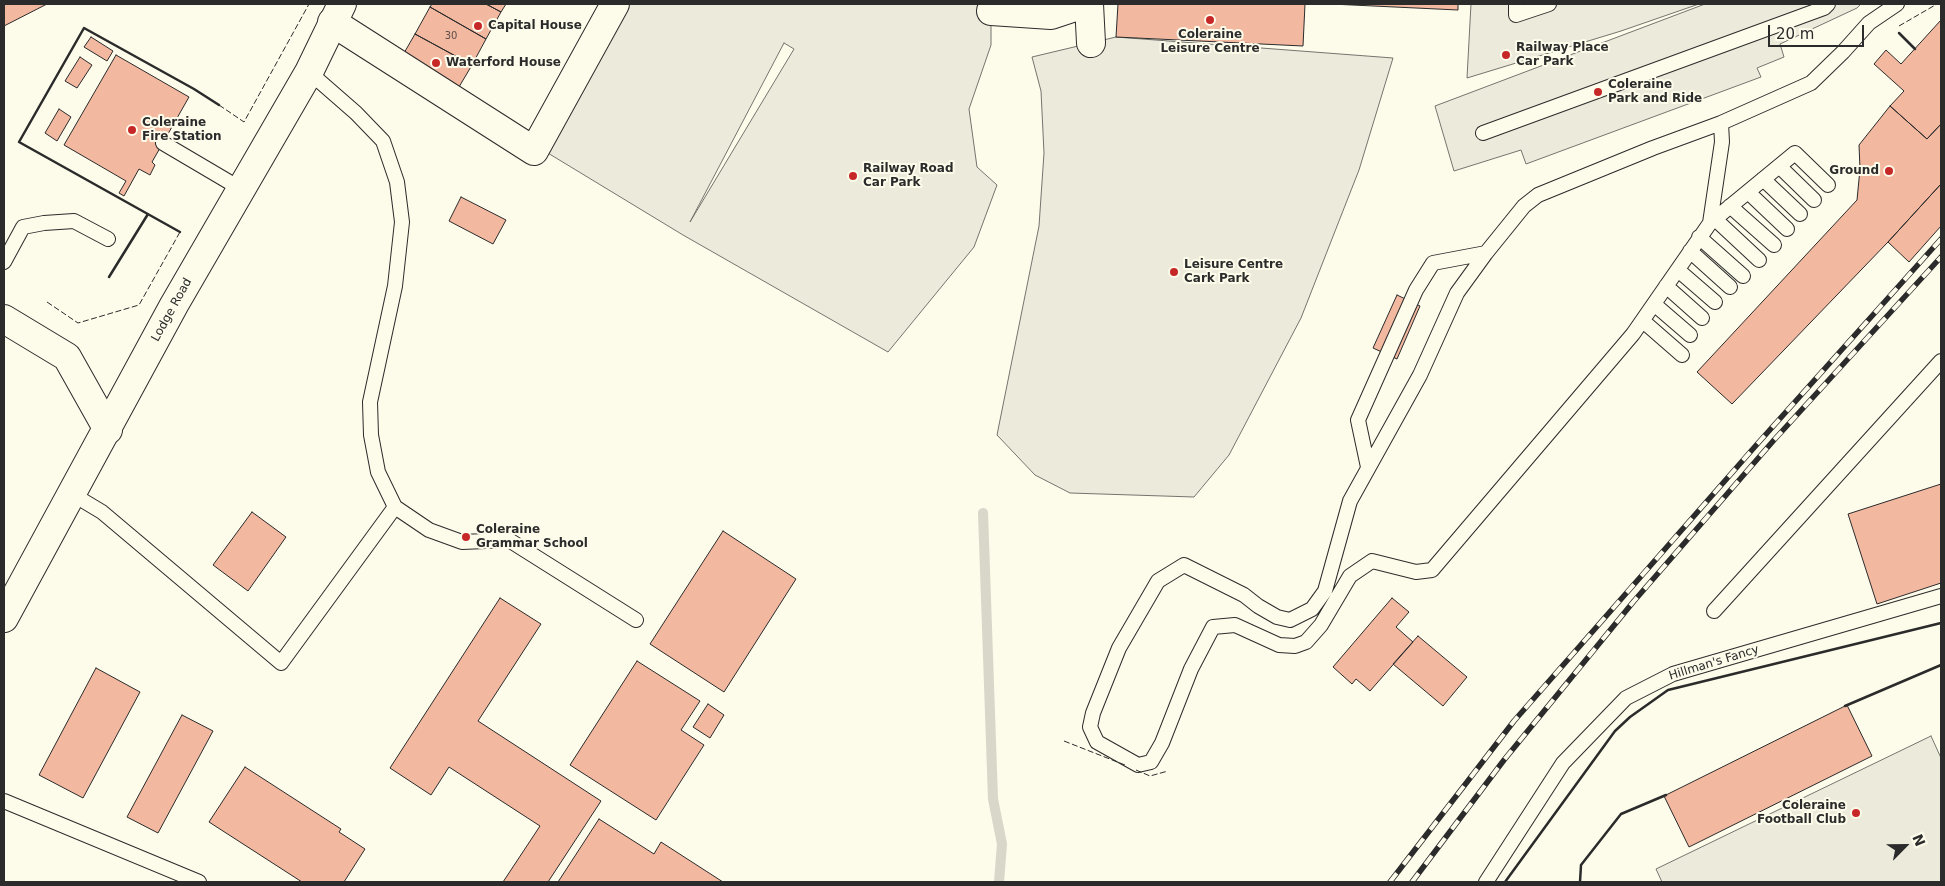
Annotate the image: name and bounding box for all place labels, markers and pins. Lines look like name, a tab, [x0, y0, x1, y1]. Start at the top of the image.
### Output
marker: Coleraine Leisure Centre	[1204, 14, 1216, 26]
place label: Capital House	[488, 19, 582, 33]
marker: Capital House	[472, 20, 484, 32]
place label: Coleraine Leisure Centre	[1160, 28, 1260, 56]
place label: Railway Place Car Park	[1516, 41, 1609, 69]
marker: Railway Place Car Park	[1500, 49, 1512, 61]
place label: Waterford House	[446, 56, 561, 70]
marker: Waterford House	[430, 57, 442, 69]
place label: Coleraine Park and Ride	[1608, 78, 1702, 106]
marker: Coleraine Park and Ride	[1592, 86, 1604, 98]
place label: Coleraine Fire Station	[142, 116, 222, 144]
marker: Coleraine Fire Station	[126, 124, 138, 136]
place label: Railway Road Car Park	[863, 162, 954, 190]
place label: Ground	[1829, 164, 1879, 178]
marker: Ground	[1883, 165, 1895, 177]
marker: Railway Road Car Park	[847, 170, 859, 182]
place label: Leisure Centre Cark Park	[1184, 258, 1283, 286]
marker: Leisure Centre Cark Park	[1168, 266, 1180, 278]
place label: Coleraine Grammar School	[476, 523, 588, 551]
marker: Coleraine Grammar School	[460, 531, 472, 543]
place label: Coleraine Football Club	[1757, 799, 1846, 827]
marker: Coleraine Football Club	[1850, 807, 1862, 819]

